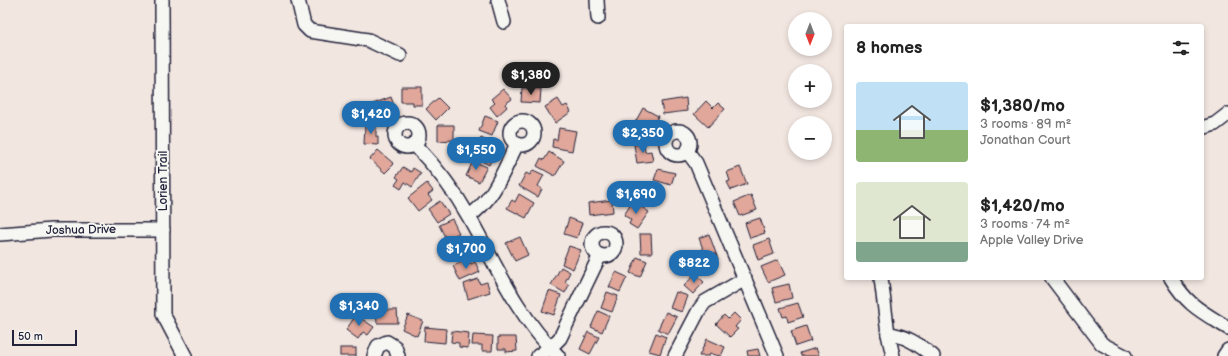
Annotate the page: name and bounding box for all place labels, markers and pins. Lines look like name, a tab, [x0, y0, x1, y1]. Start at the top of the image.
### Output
pin: $1,380	[498, 62, 564, 96]
pin: $1,420	[338, 101, 404, 135]
pin: $2,350	[610, 120, 676, 154]
pin: $1,550	[443, 137, 509, 171]
pin: $1,690	[603, 181, 669, 215]
pin: $1,700	[433, 236, 499, 270]
pin: $822	[670, 250, 718, 284]
pin: $1,340	[326, 293, 392, 327]

